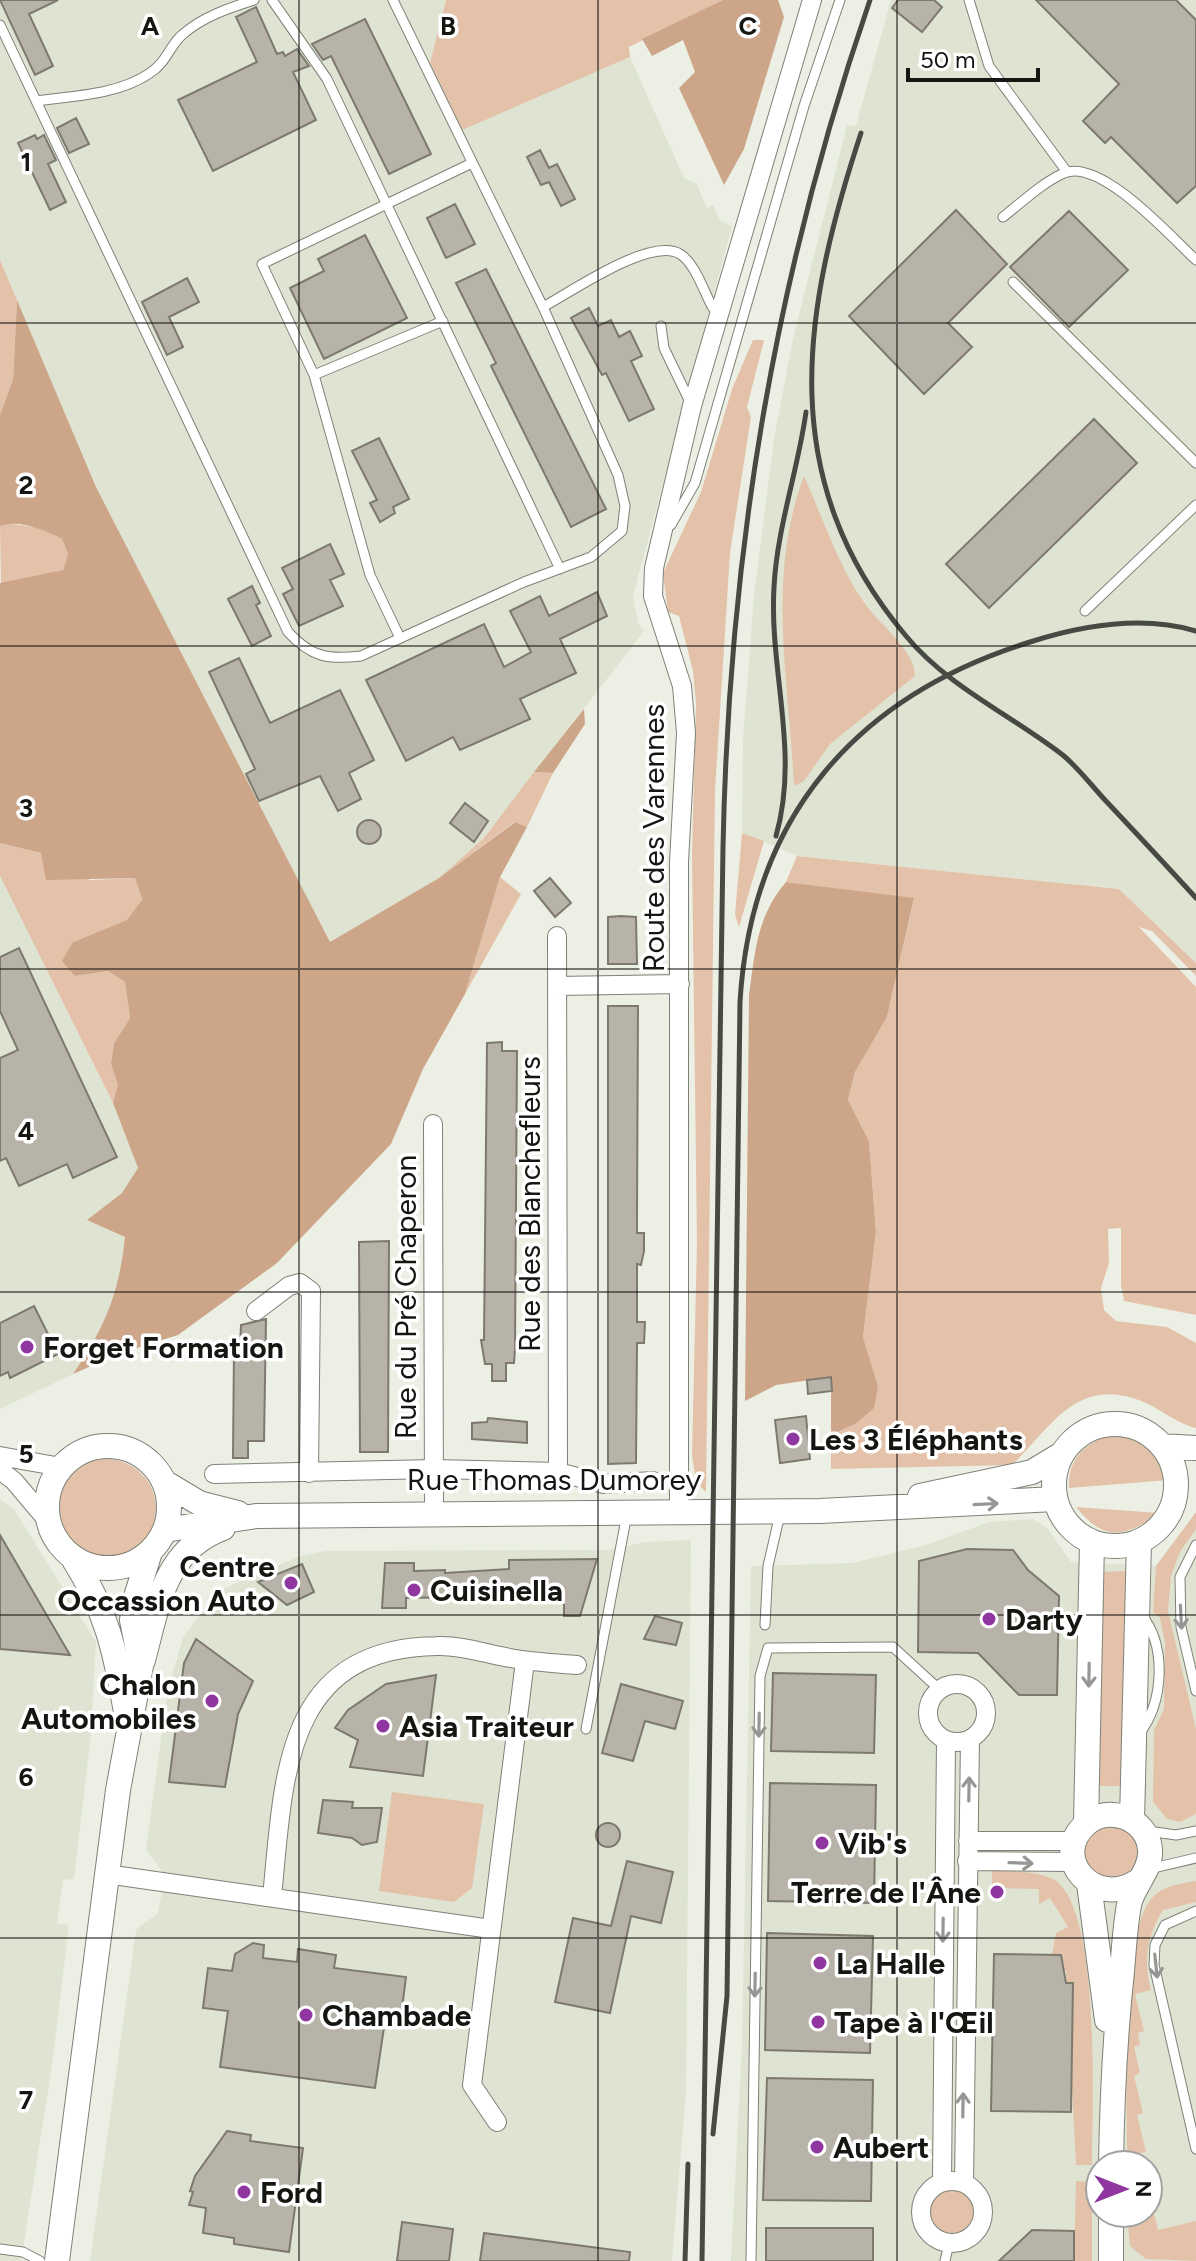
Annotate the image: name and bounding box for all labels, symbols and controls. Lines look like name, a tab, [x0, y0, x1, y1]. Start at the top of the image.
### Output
text: A	[141, 10, 160, 42]
text: B	[440, 10, 456, 42]
text: C	[739, 10, 758, 42]
scale bar	[908, 32, 1038, 82]
text: 50 m	[920, 45, 976, 74]
text: 1	[21, 146, 31, 178]
text: 2	[18, 469, 34, 501]
street label: Route des Varennes	[635, 704, 672, 972]
text: 3	[19, 792, 33, 824]
street label: Rue des Blanchefleurs	[511, 1056, 548, 1352]
text: 4	[18, 1115, 34, 1147]
street label: Rue du Pré Chaperon	[387, 1155, 424, 1439]
place label: Forget Formation	[43, 1329, 284, 1366]
marker: Forget Formation	[18, 1338, 36, 1356]
place label: Les 3 Éléphants	[809, 1421, 1023, 1458]
marker: Les 3 Éléphants	[784, 1430, 802, 1448]
text: 5	[18, 1438, 34, 1470]
street label: Rue Thomas Dumorey	[407, 1461, 701, 1498]
one-way arrow	[973, 1496, 999, 1511]
place label: Centre Occassion Auto	[58, 1548, 275, 1619]
place label: Cuisinella	[430, 1572, 563, 1609]
marker: Centre Occassion Auto	[282, 1574, 300, 1592]
marker: Cuisinella	[405, 1581, 423, 1599]
place label: Darty	[1005, 1601, 1083, 1638]
one-way arrow	[1174, 1603, 1189, 1630]
marker: Darty	[980, 1610, 998, 1628]
one-way arrow	[1081, 1661, 1097, 1688]
place label: Chalon Automobiles	[21, 1666, 196, 1737]
marker: Chalon Automobiles	[203, 1692, 221, 1710]
place label: Asia Traiteur	[399, 1708, 574, 1745]
one-way arrow	[751, 1711, 767, 1738]
marker: Asia Traiteur	[374, 1717, 392, 1735]
text: 6	[18, 1761, 34, 1793]
one-way arrow	[961, 1776, 977, 1803]
place label: Vib's	[838, 1825, 907, 1862]
marker: Vib's	[813, 1834, 831, 1852]
one-way arrow	[1007, 1855, 1034, 1870]
place label: Terre de l'Âne	[791, 1874, 981, 1911]
marker: Terre de l'Âne	[988, 1883, 1006, 1901]
one-way arrow	[935, 1916, 951, 1943]
place label: La Halle	[836, 1945, 945, 1982]
one-way arrow	[1148, 1953, 1163, 1979]
marker: La Halle	[811, 1954, 829, 1972]
one-way arrow	[747, 1971, 763, 1998]
place label: Chambade	[322, 1997, 472, 2034]
place label: Tape à l'Œil	[834, 2004, 994, 2041]
marker: Chambade	[297, 2006, 315, 2024]
marker: Tape à l'Œil	[809, 2013, 827, 2031]
text: 7	[19, 2084, 33, 2116]
one-way arrow	[955, 2092, 970, 2119]
place label: Aubert	[833, 2129, 929, 2166]
marker: Aubert	[808, 2138, 826, 2156]
north arrow	[1084, 2149, 1164, 2229]
place label: Ford	[260, 2174, 323, 2211]
text: N	[1130, 2180, 1157, 2198]
marker: Ford	[235, 2183, 253, 2201]

